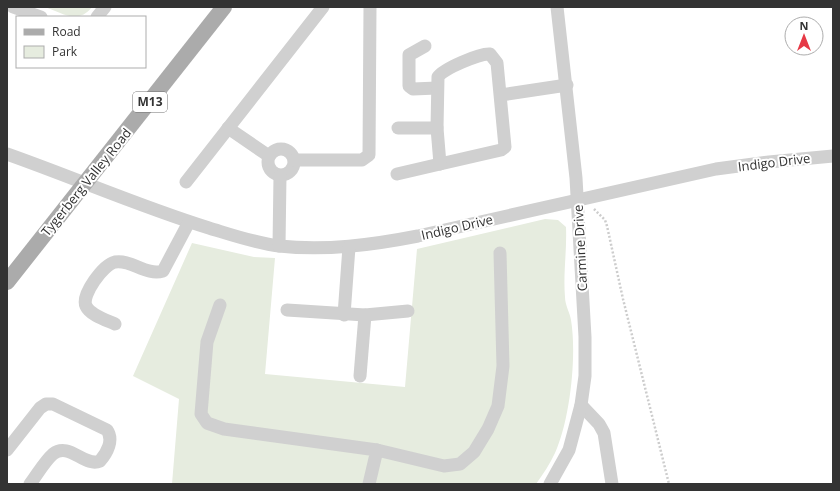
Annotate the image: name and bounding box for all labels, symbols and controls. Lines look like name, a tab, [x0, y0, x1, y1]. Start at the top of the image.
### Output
legend	[16, 16, 146, 68]
north arrow	[784, 16, 824, 56]
text: N	[800, 18, 808, 33]
text: Road	[52, 23, 81, 40]
text: Park	[52, 43, 78, 60]
road number: M13	[133, 92, 167, 112]
street label: Tygerberg Valley Road	[37, 124, 135, 240]
street label: Indigo Drive	[737, 149, 811, 175]
street label: Carmine Drive	[569, 204, 591, 292]
street label: Indigo Drive	[419, 210, 495, 244]

